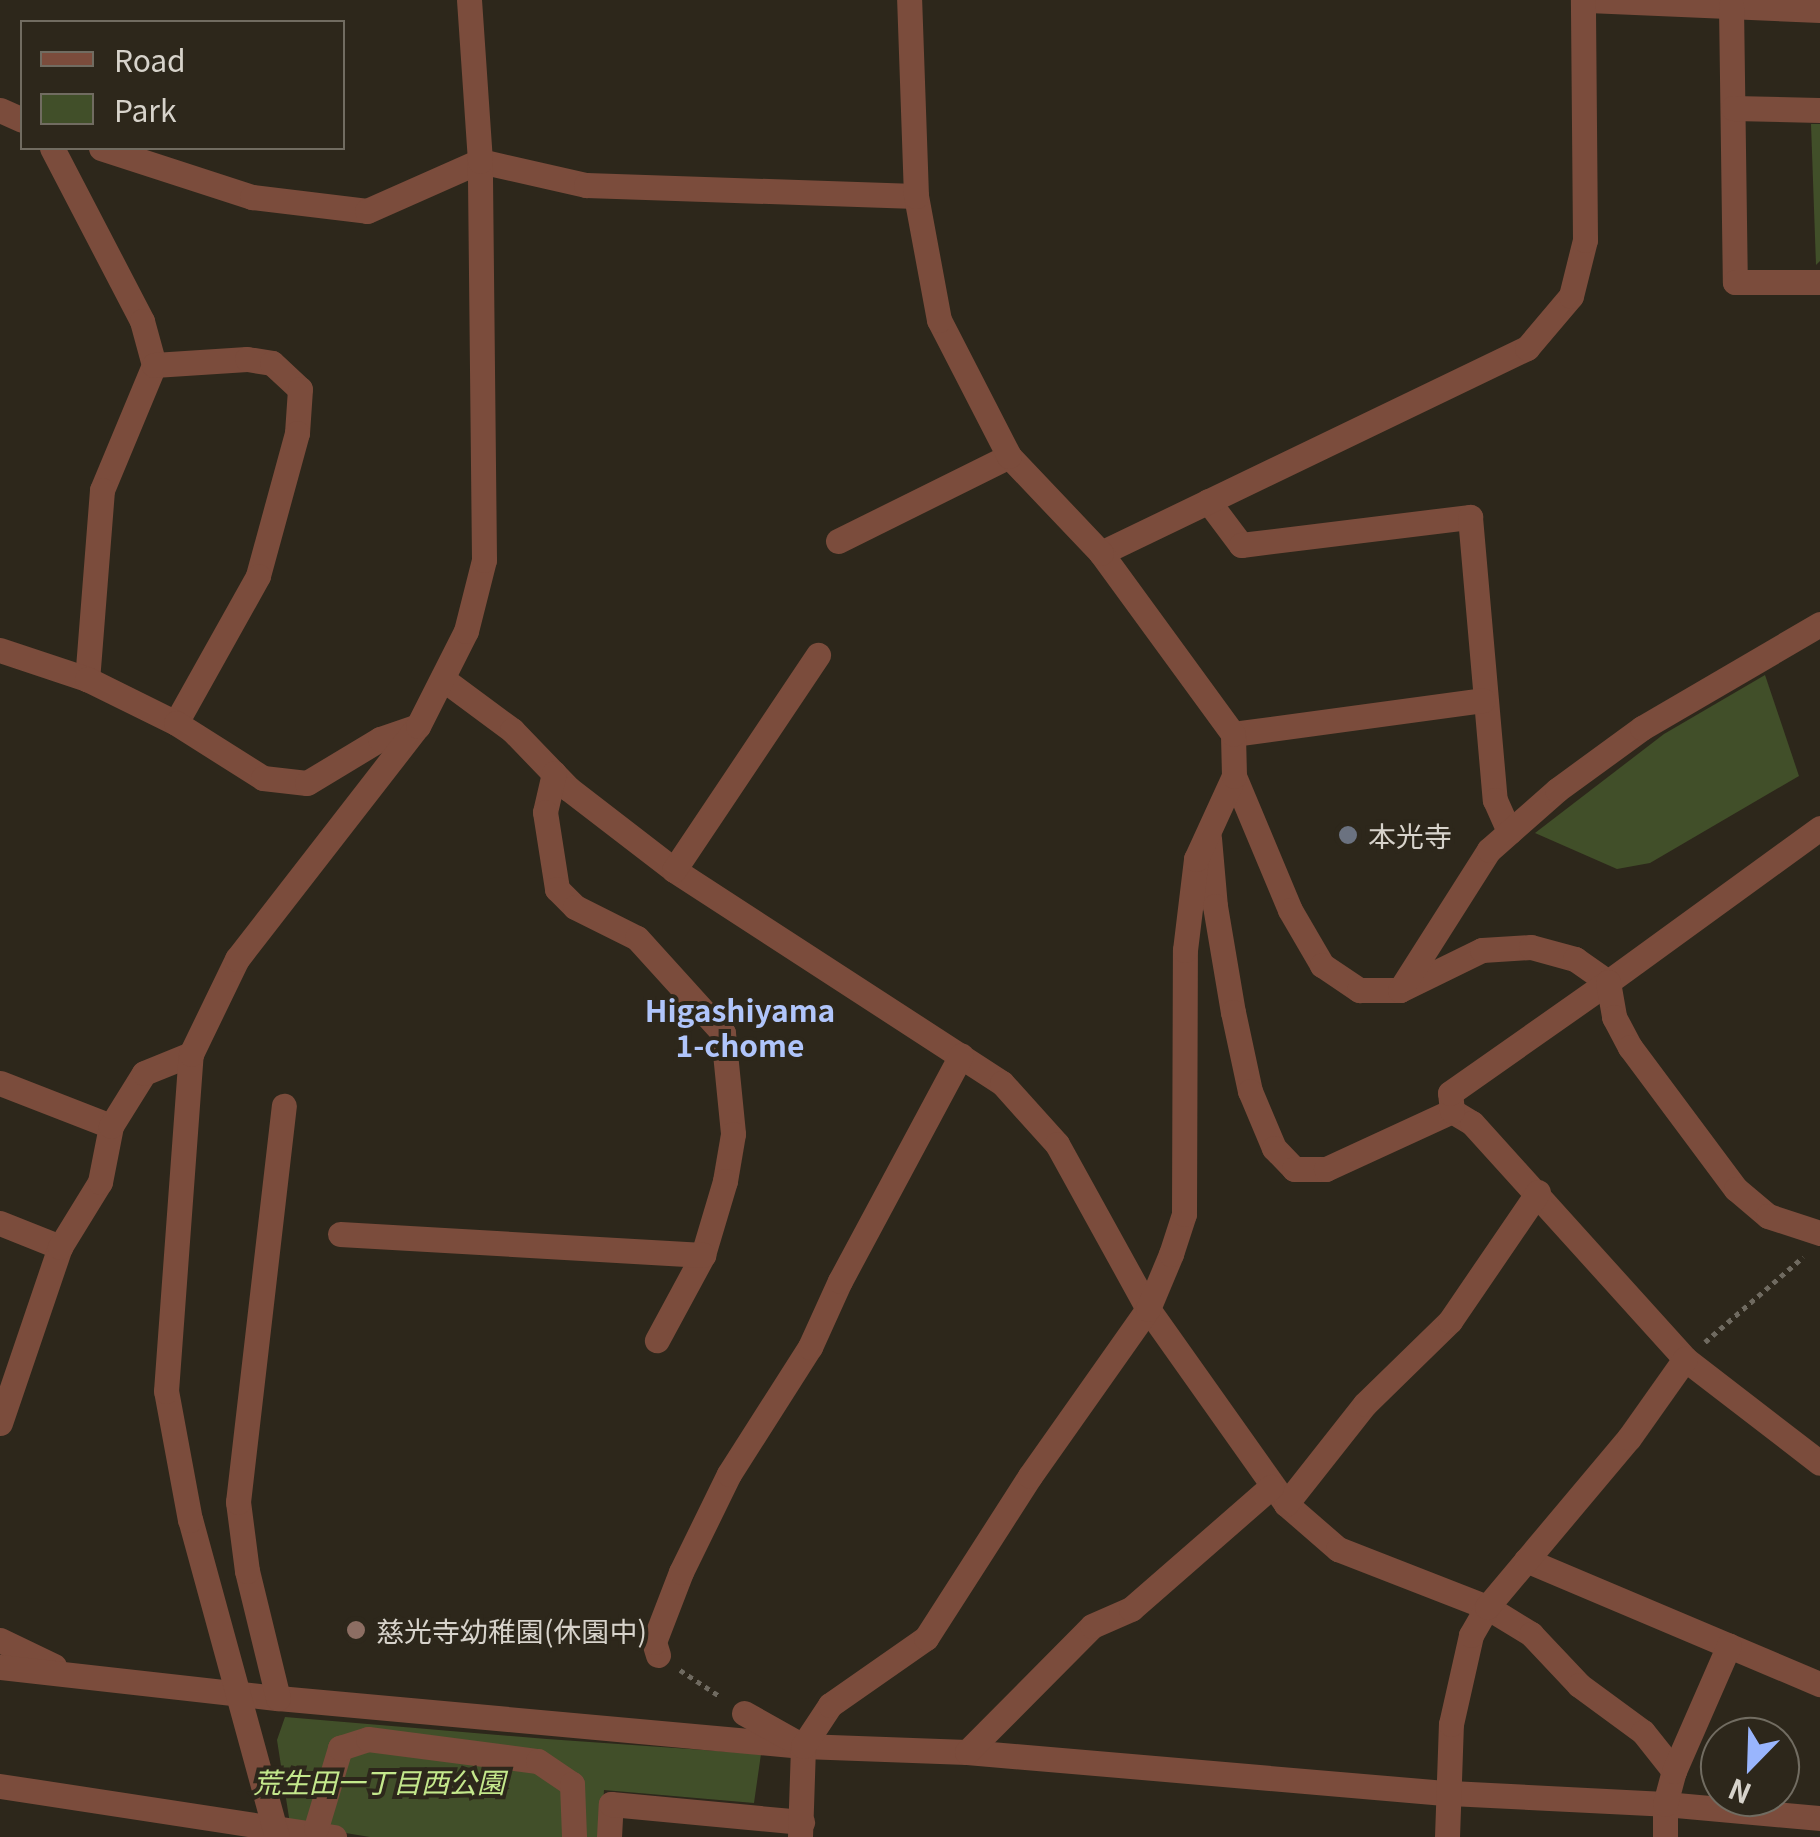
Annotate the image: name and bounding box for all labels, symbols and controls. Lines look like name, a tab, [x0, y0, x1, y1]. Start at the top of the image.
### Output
legend	[20, 20, 345, 150]
text: Road	[114, 37, 186, 81]
text: Park	[114, 87, 177, 131]
place label: 本光寺	[1368, 818, 1452, 852]
marker: 本光寺	[1337, 824, 1359, 846]
district label: Higashiyama 1-chome	[645, 991, 835, 1062]
place label: 慈光寺幼稚園(休園中)	[376, 1613, 647, 1647]
marker: 慈光寺幼稚園(休園中)	[345, 1619, 367, 1641]
north arrow	[1700, 1717, 1800, 1817]
park label: 荒生田一丁目西公園	[253, 1764, 505, 1798]
text: N	[1722, 1770, 1757, 1815]

